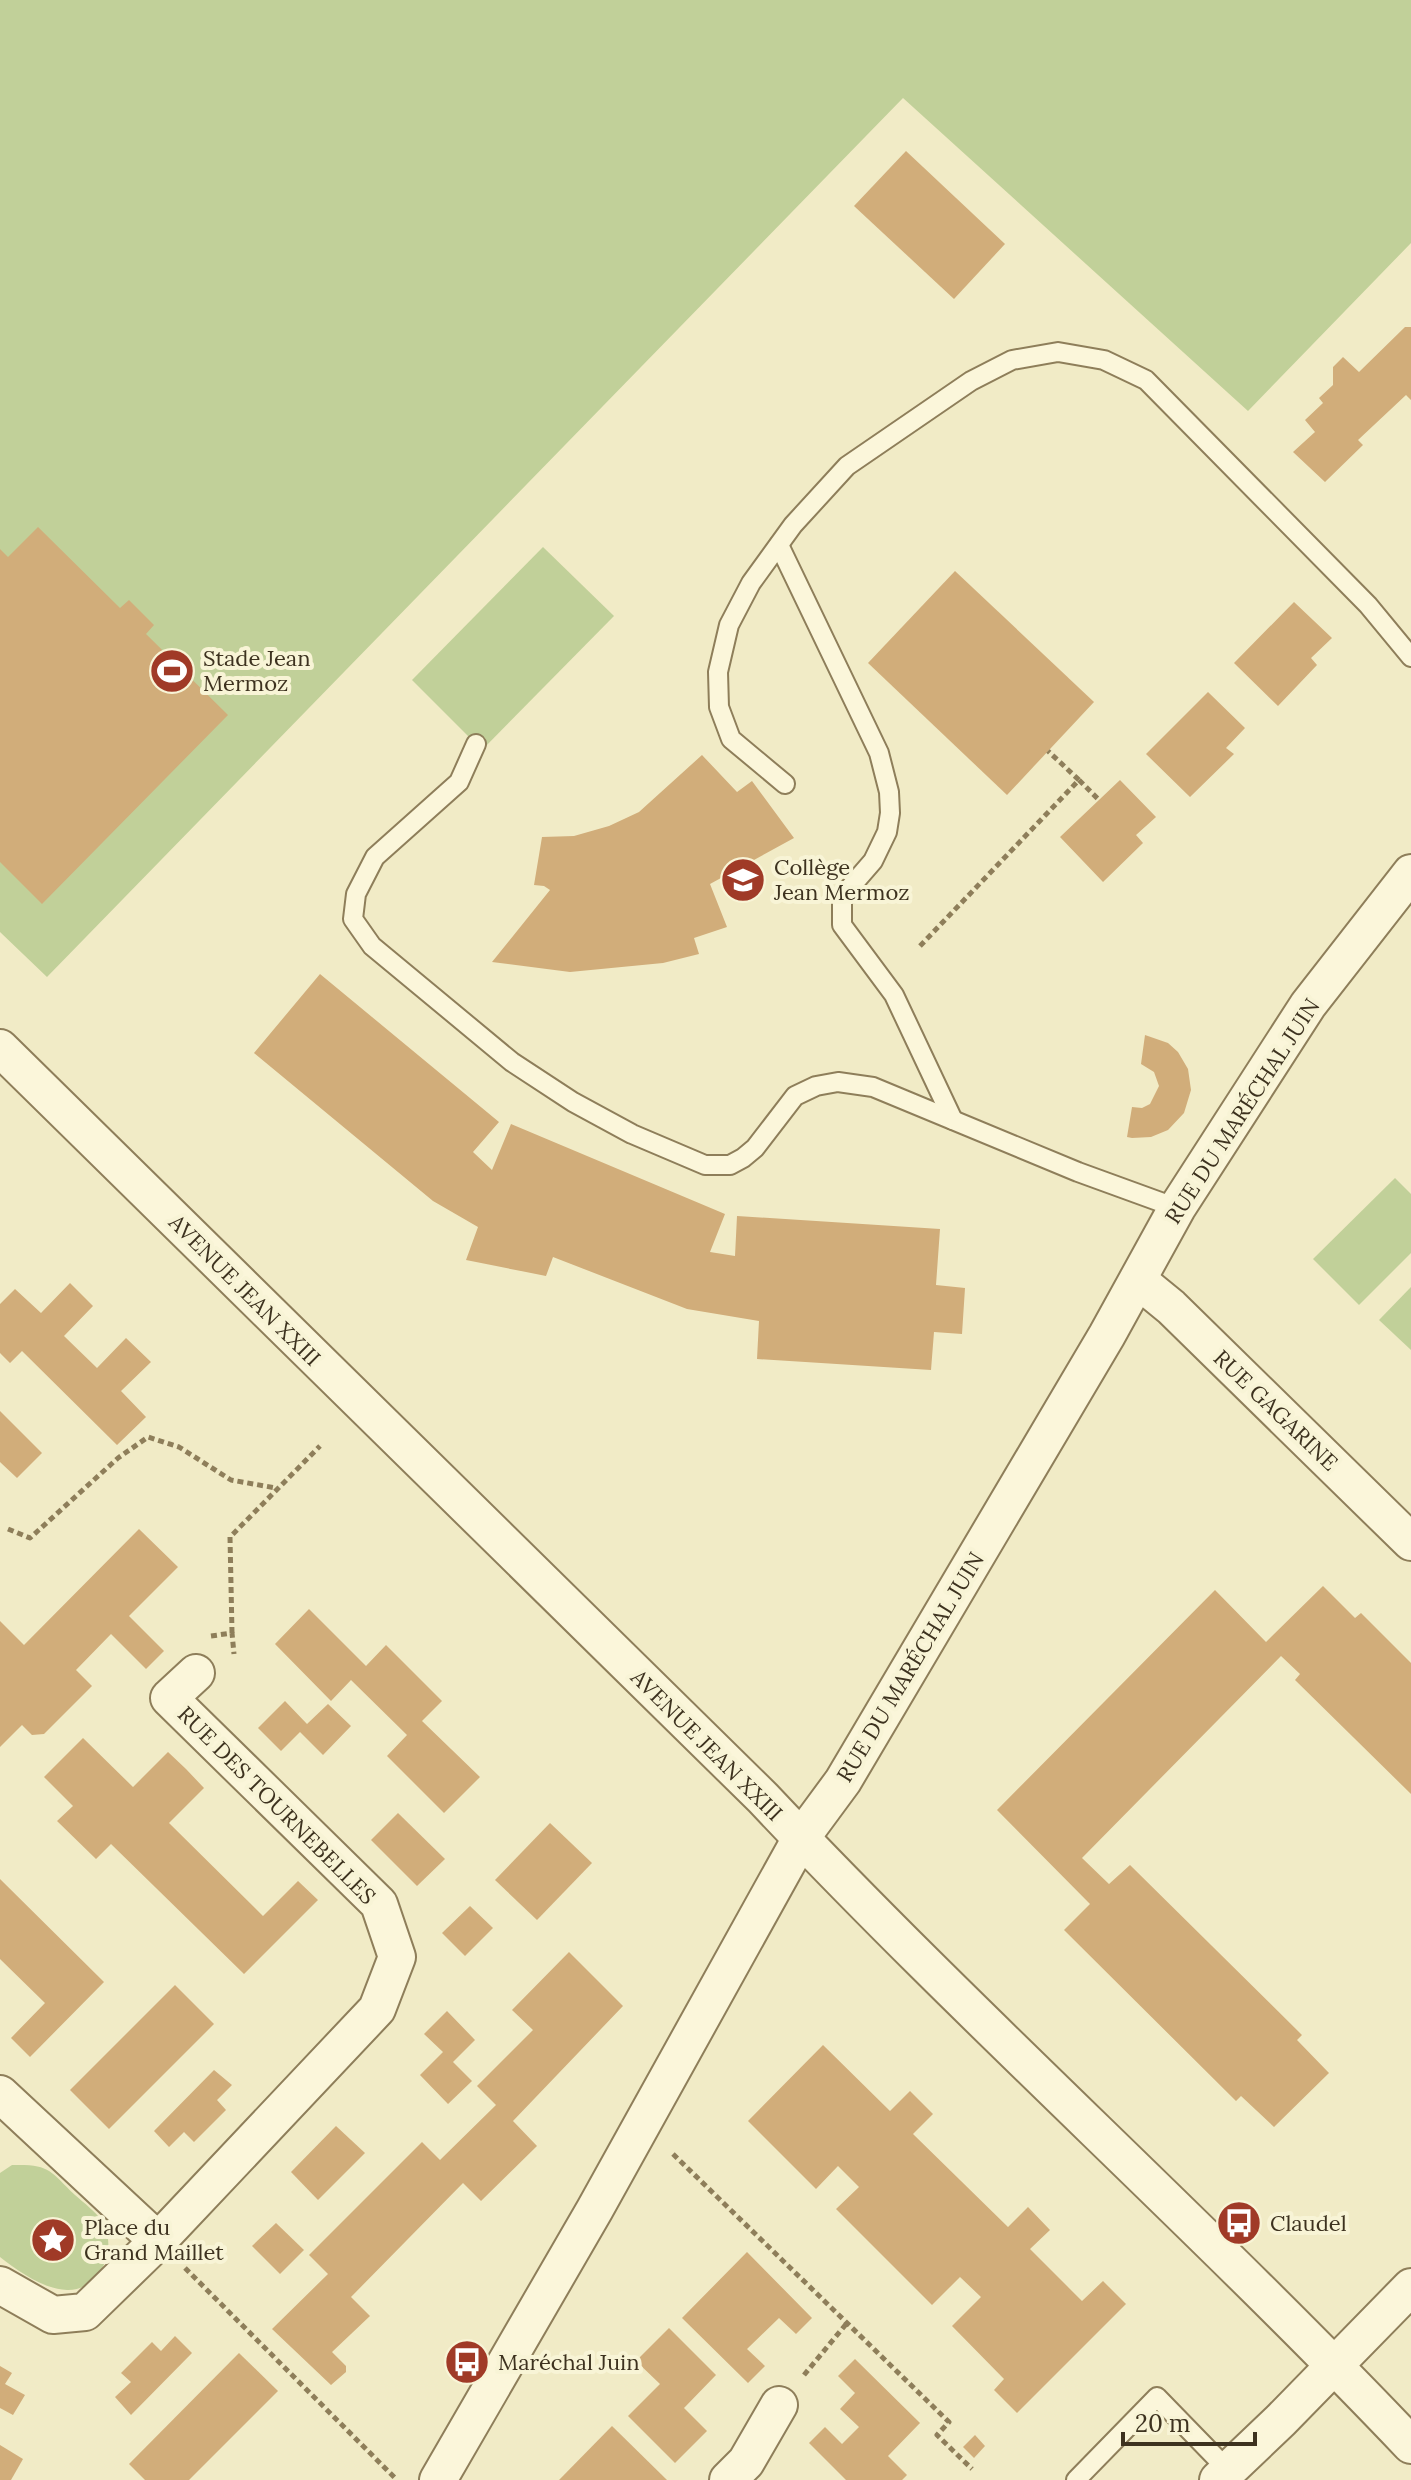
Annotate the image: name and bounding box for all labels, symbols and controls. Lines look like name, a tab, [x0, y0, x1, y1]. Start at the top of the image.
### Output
place label: Stade Jean Mermoz	[203, 644, 311, 697]
sports icon: Stade Jean Mermoz	[148, 647, 196, 695]
place label: Collège Jean Mermoz	[773, 853, 910, 906]
school or university icon: Collège Jean Mermoz	[719, 856, 767, 904]
street label: RUE DU MARÉCHAL JUIN	[1159, 993, 1325, 1229]
street label: AVENUE JEAN XXIII	[162, 1207, 327, 1372]
street label: RUE GAGARINE	[1208, 1344, 1344, 1476]
street label: RUE DU MARÉCHAL JUIN	[830, 1547, 990, 1787]
street label: AVENUE JEAN XXIII	[624, 1662, 789, 1827]
street label: RUE DES TOURNEBELLES	[172, 1700, 382, 1910]
bus stop icon: Claudel	[1215, 2199, 1263, 2247]
place label: Claudel	[1270, 2209, 1347, 2237]
place label: Place du Grand Maillet	[84, 2213, 224, 2266]
place icon: Place du Grand Maillet	[29, 2216, 77, 2264]
bus stop icon: Maréchal Juin	[443, 2338, 491, 2386]
place label: Maréchal Juin	[498, 2348, 640, 2376]
scale bar	[1123, 2396, 1255, 2446]
text: 20 m	[1135, 2408, 1191, 2439]

